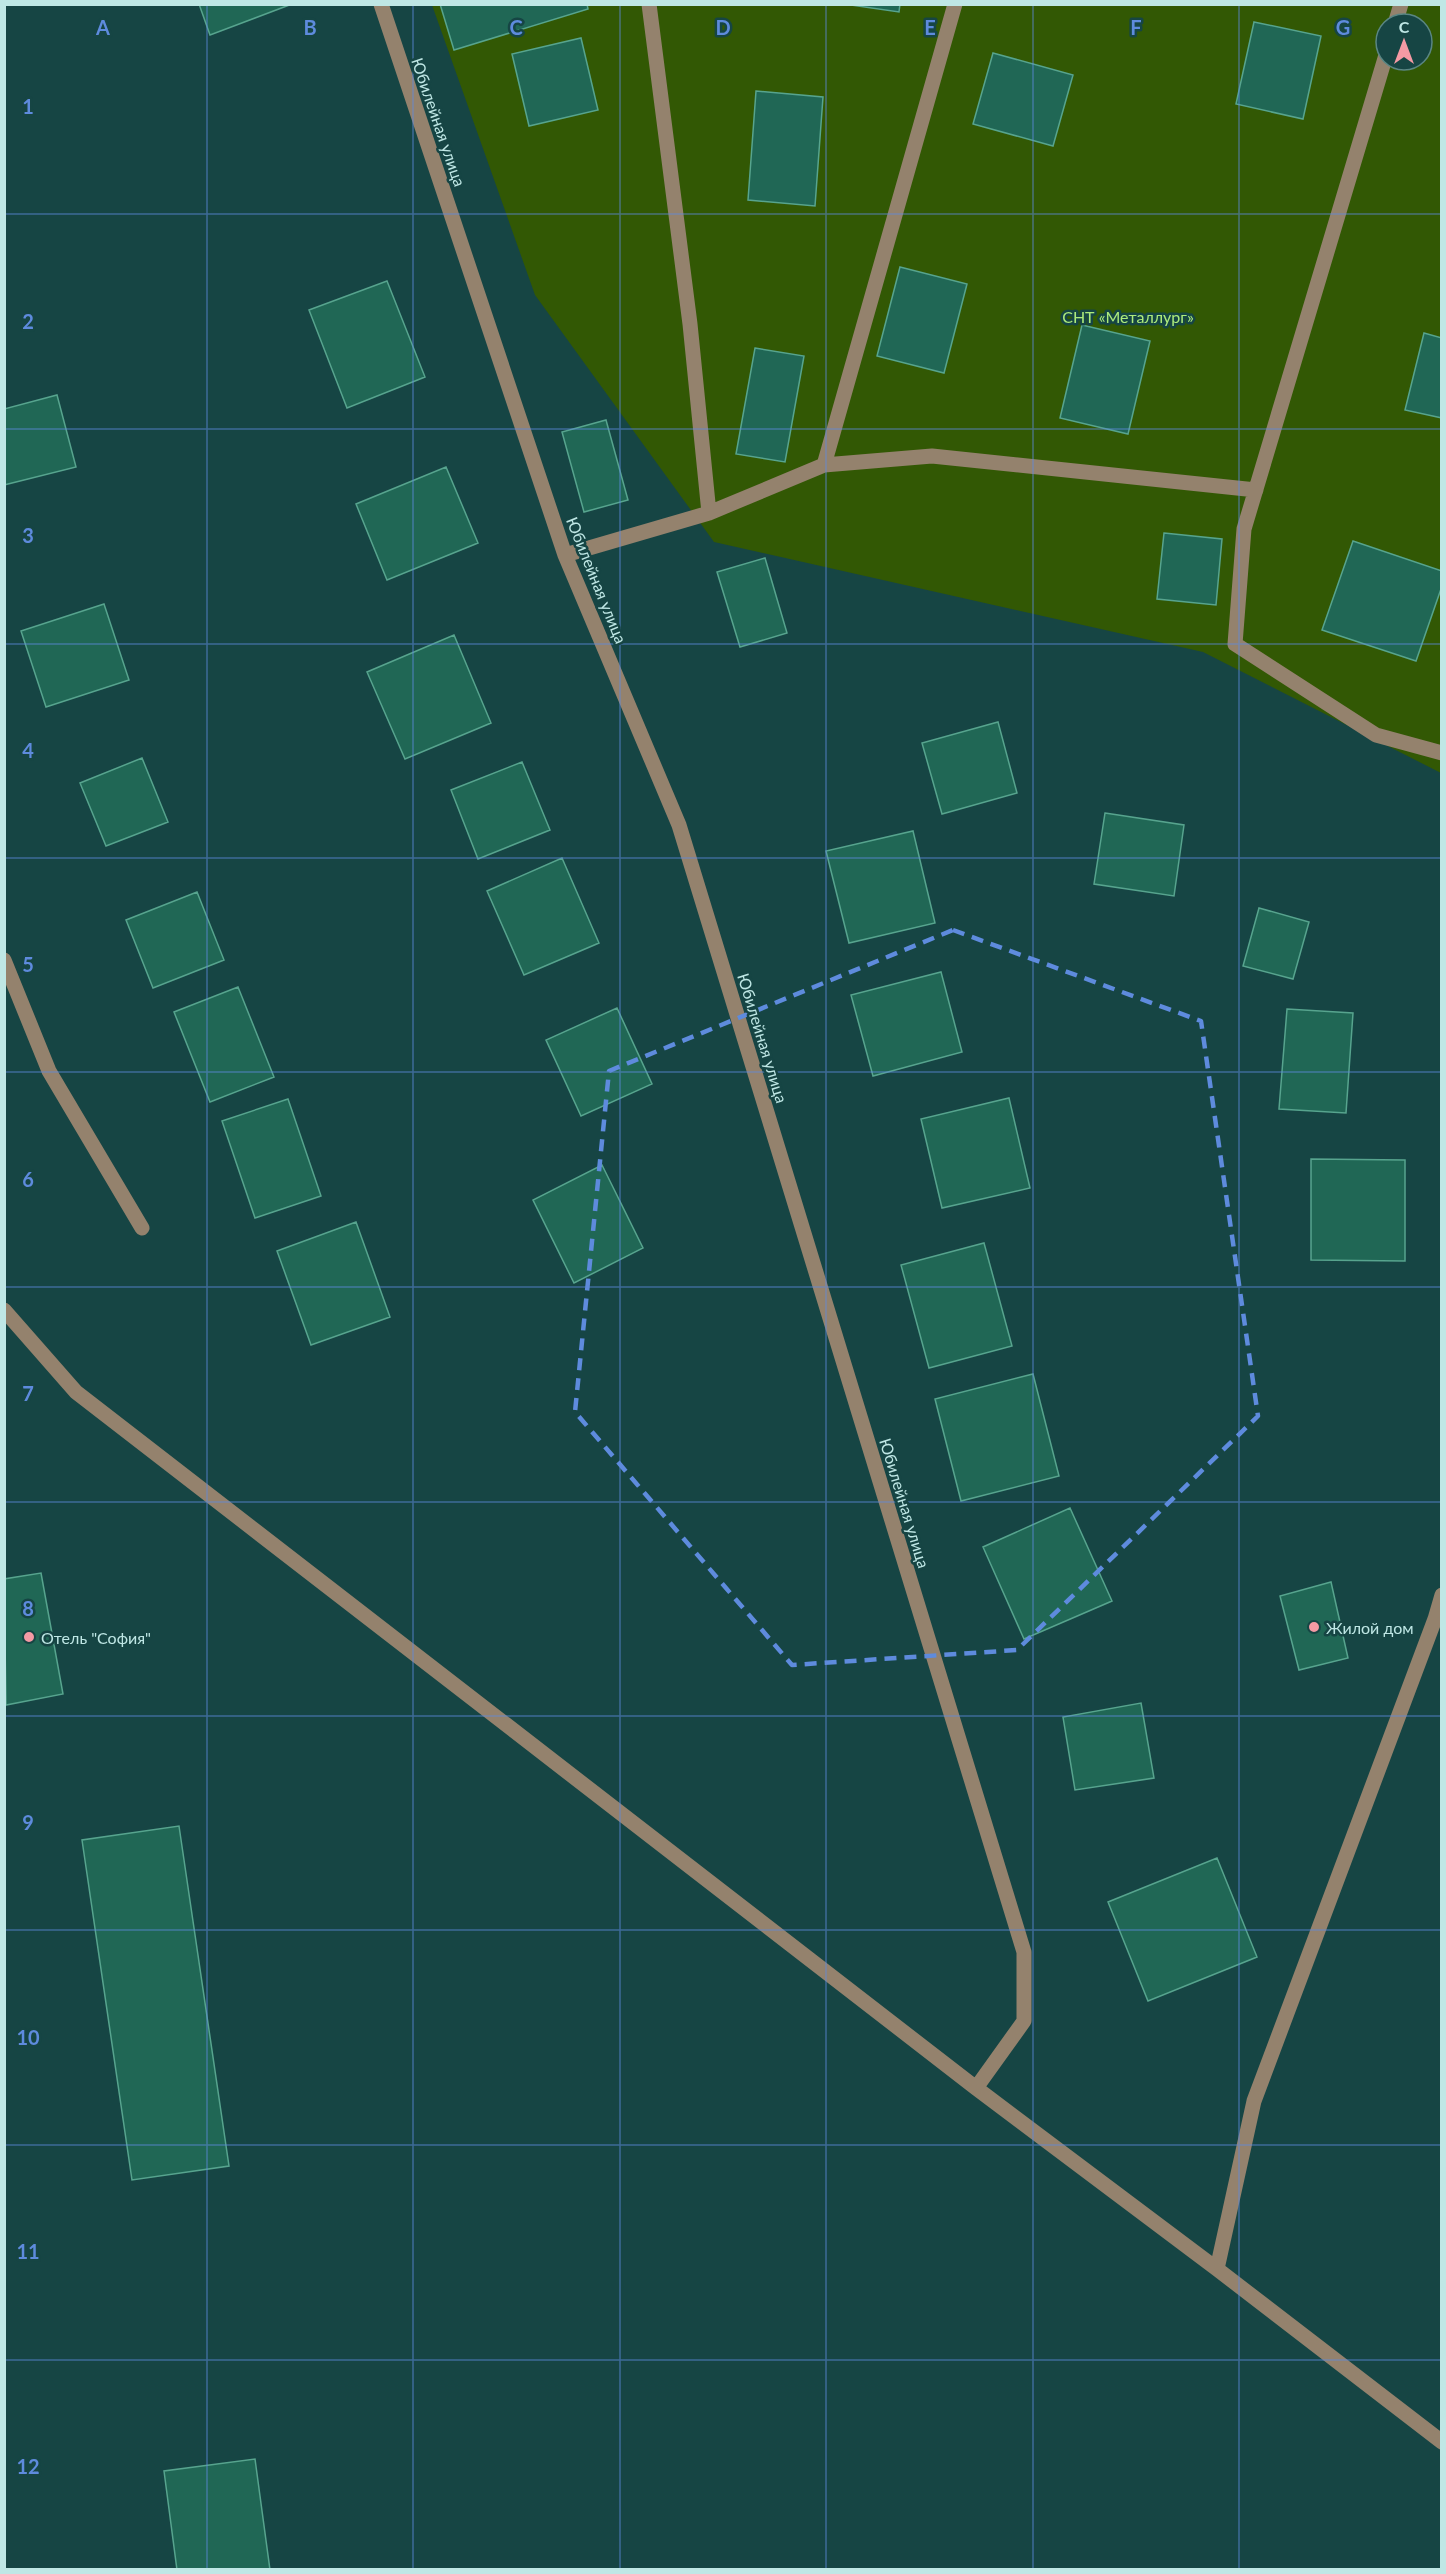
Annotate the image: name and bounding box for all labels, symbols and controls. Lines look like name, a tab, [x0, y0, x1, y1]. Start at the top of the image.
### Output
north arrow	[1374, 12, 1434, 72]
text: A	[95, 15, 110, 39]
text: B	[303, 15, 317, 39]
text: C	[509, 15, 523, 39]
text: D	[715, 15, 731, 39]
text: E	[924, 15, 936, 39]
text: F	[1130, 15, 1142, 39]
text: G	[1336, 15, 1350, 39]
text: С	[1399, 17, 1410, 36]
street label: Юбилейная улица	[408, 55, 470, 189]
text: 1	[22, 94, 34, 118]
park label: СНТ «Металлург»	[1062, 307, 1194, 326]
text: 2	[22, 309, 34, 333]
street label: Юбилейная улица	[563, 514, 631, 646]
text: 3	[22, 523, 34, 547]
text: 4	[22, 738, 34, 762]
text: 5	[22, 952, 34, 976]
street label: Юбилейная улица	[734, 971, 792, 1105]
text: 6	[22, 1167, 34, 1191]
text: 7	[22, 1381, 34, 1405]
street label: Юбилейная улица	[876, 1436, 934, 1570]
text: 8	[22, 1596, 34, 1620]
place label: Жилой дом	[1326, 1618, 1414, 1637]
marker: Жилой дом	[1307, 1620, 1321, 1634]
place label: Отель "София"	[41, 1628, 151, 1647]
marker: Отель "София"	[22, 1630, 36, 1644]
text: 9	[22, 1810, 34, 1834]
text: 10	[16, 2025, 40, 2049]
text: 11	[16, 2239, 40, 2263]
text: 12	[16, 2454, 40, 2478]

